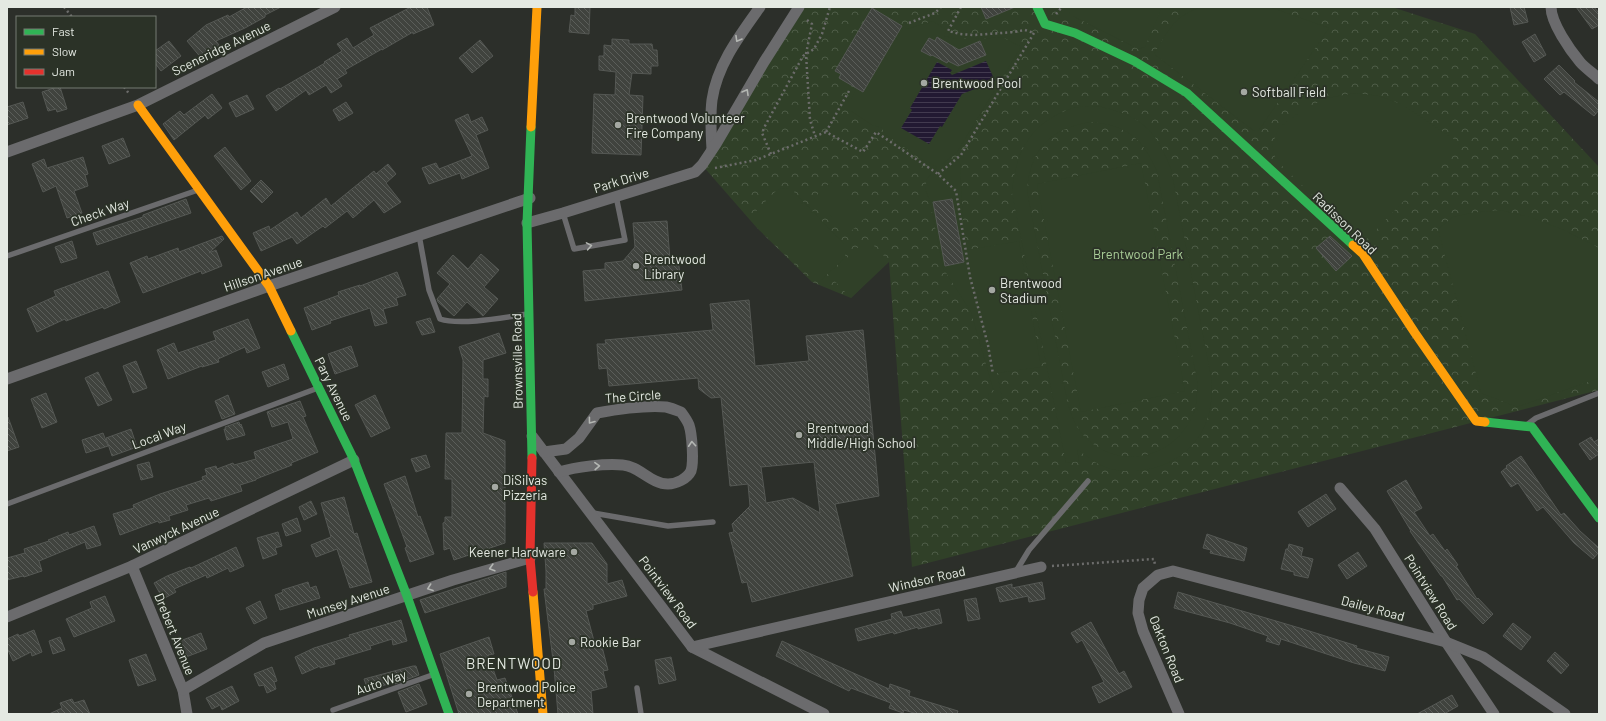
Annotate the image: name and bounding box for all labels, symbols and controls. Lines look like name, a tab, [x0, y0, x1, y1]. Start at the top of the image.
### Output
legend	[16, 16, 156, 88]
street label: Sceneridge Avenue	[169, 17, 273, 79]
text: Fast	[52, 24, 75, 38]
one-way arrow	[735, 35, 743, 42]
text: Slow	[52, 44, 77, 58]
text: Jam	[52, 64, 75, 78]
place label: Brentwood Pool	[932, 75, 1021, 91]
marker: Brentwood Pool	[919, 78, 929, 88]
place label: Softball Field	[1252, 84, 1326, 100]
marker: Softball Field	[1239, 87, 1249, 97]
one-way arrow	[742, 89, 749, 96]
place label: Brentwood Volunteer Fire Company	[626, 110, 745, 141]
marker: Brentwood Volunteer Fire Company	[613, 120, 623, 130]
street label: Park Drive	[591, 164, 651, 196]
street label: Radisson Road	[1310, 188, 1380, 258]
street label: Check Way	[69, 195, 131, 229]
one-way arrow	[586, 243, 592, 251]
park label: Brentwood Park	[1093, 246, 1184, 262]
place label: Brentwood Library	[644, 251, 706, 282]
street label: Hillson Avenue	[222, 253, 304, 295]
marker: Brentwood Library	[631, 261, 641, 271]
place label: Brentwood Stadium	[1000, 275, 1062, 306]
marker: Brentwood Stadium	[987, 285, 997, 295]
street label: Brownsville Road	[508, 313, 526, 409]
street label: Pary Avenue	[312, 354, 356, 424]
street label: The Circle	[604, 386, 662, 406]
one-way arrow	[588, 417, 595, 424]
street label: Local Way	[130, 418, 188, 452]
place label: Brentwood Middle/High School	[807, 420, 916, 451]
marker: Brentwood Middle/High School	[794, 430, 804, 440]
one-way arrow	[687, 441, 696, 447]
one-way arrow	[594, 462, 600, 470]
place label: DiSilvas Pizzeria	[503, 472, 547, 503]
marker: DiSilvas Pizzeria	[490, 482, 500, 492]
street label: Vanwyck Avenue	[131, 503, 222, 557]
place label: Keener Hardware	[469, 544, 566, 560]
marker: Keener Hardware	[569, 547, 579, 557]
street label: Pointview Road	[1401, 551, 1461, 633]
street label: Pointview Road	[636, 553, 700, 631]
street label: Windsor Road	[887, 562, 967, 596]
one-way arrow	[489, 564, 496, 572]
street label: Munsey Avenue	[305, 580, 392, 622]
one-way arrow	[427, 583, 434, 592]
street label: Drebert Avenue	[151, 591, 199, 677]
street label: Dailey Road	[1340, 592, 1406, 624]
street label: Oakton Road	[1146, 613, 1188, 685]
place label: Rookie Bar	[580, 634, 641, 650]
marker: Rookie Bar	[567, 637, 577, 647]
district label: BRENTWOOD	[466, 654, 562, 672]
street label: Auto Way	[354, 666, 408, 698]
place label: Brentwood Police Department	[477, 679, 576, 710]
marker: Brentwood Police Department	[464, 689, 474, 699]

